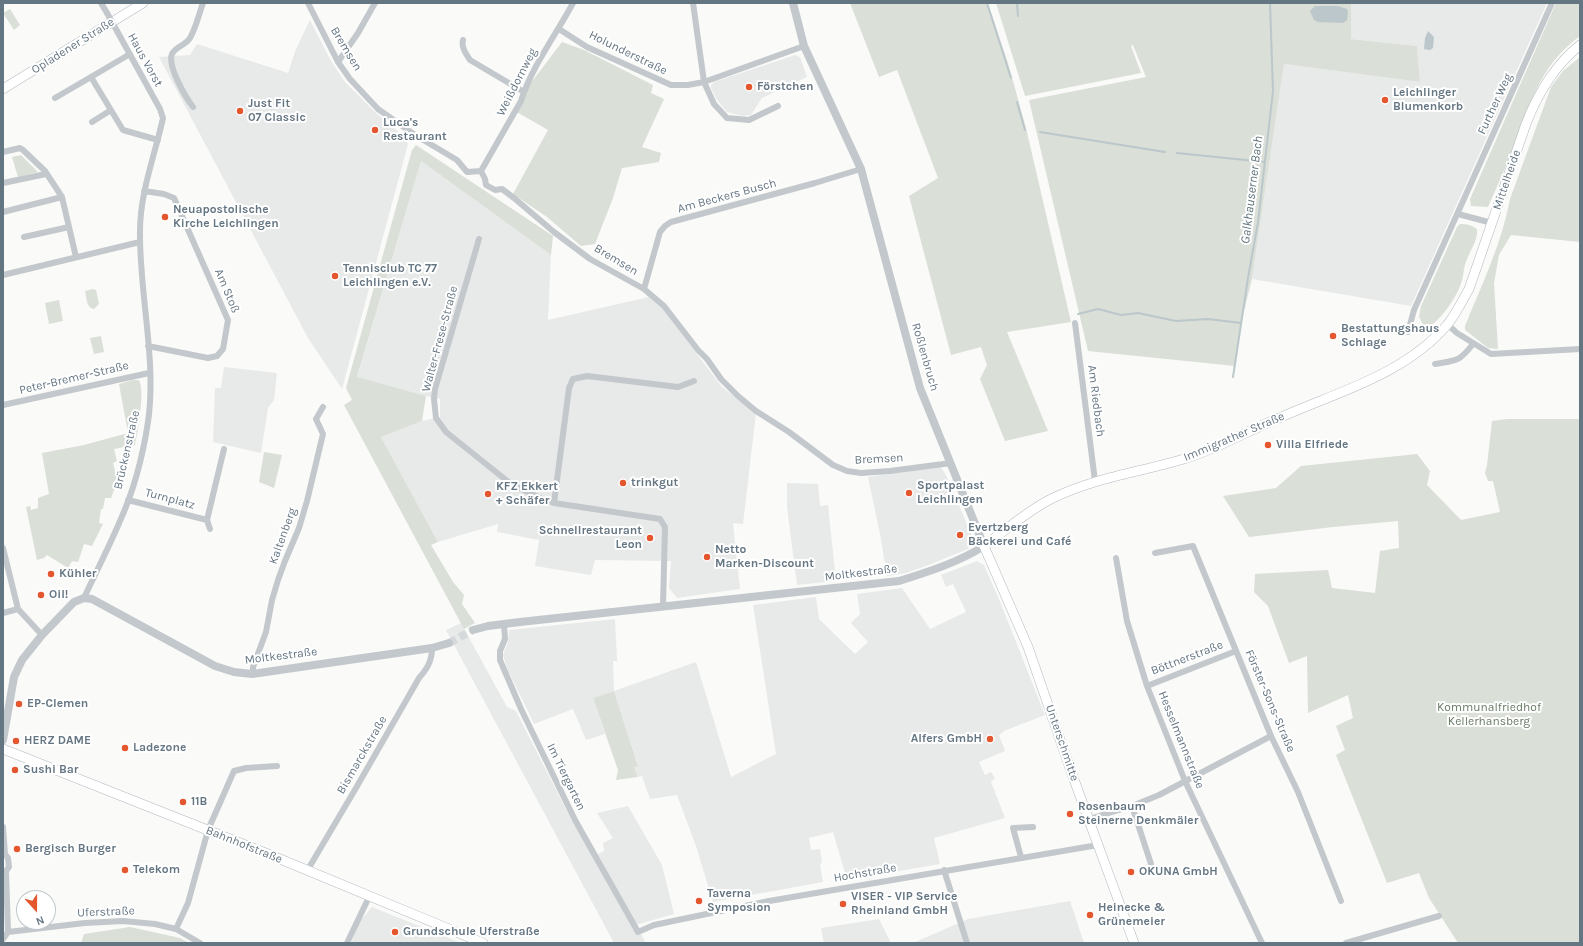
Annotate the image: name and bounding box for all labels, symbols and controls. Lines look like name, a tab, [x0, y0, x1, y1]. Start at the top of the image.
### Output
street label: Opladener Straße	[29, 15, 117, 77]
street label: Bremsen	[327, 24, 365, 74]
street label: Holunderstraße	[586, 28, 670, 78]
street label: Haus Vorst	[124, 31, 166, 89]
street label: Weißdornweg	[494, 46, 540, 118]
street label: Further Weg	[1475, 71, 1515, 137]
place label: Förstchen	[757, 80, 813, 94]
marker: Förstchen	[744, 82, 754, 92]
place label: Leichlinger Blumenkorb	[1393, 86, 1463, 114]
marker: Leichlinger Blumenkorb	[1380, 95, 1390, 105]
place label: Just Fit 07 Classic	[248, 97, 306, 125]
marker: Just Fit 07 Classic	[235, 106, 245, 116]
place label: Luca's Restaurant	[383, 116, 447, 144]
marker: Luca's Restaurant	[370, 125, 380, 135]
water label: Galkhauserner Bach	[1238, 135, 1266, 245]
street label: Mittelheide	[1490, 148, 1524, 212]
street label: Am Beckers Busch	[676, 176, 778, 216]
place label: Neuapostolische Kirche Leichlingen	[173, 203, 279, 231]
marker: Neuapostolische Kirche Leichlingen	[160, 212, 170, 222]
street label: Bremsen	[591, 241, 641, 279]
place label: Tennisclub TC 77 Leichlingen e.V.	[343, 262, 437, 290]
street label: Am Stoß	[211, 267, 243, 315]
marker: Tennisclub TC 77 Leichlingen e.V.	[330, 271, 340, 281]
street label: Walter-Frese-Straße	[419, 284, 461, 394]
street label: Roßlenbruch	[908, 321, 942, 393]
place label: Bestattungshaus Schlage	[1341, 322, 1439, 350]
marker: Bestattungshaus Schlage	[1328, 331, 1338, 341]
street label: Peter-Bremer-Straße	[18, 358, 130, 398]
street label: Am Riedbach	[1084, 364, 1108, 438]
street label: Brückenstraße	[111, 409, 143, 491]
street label: Immigrather Straße	[1181, 409, 1287, 465]
place label: Villa Elfriede	[1276, 438, 1348, 452]
marker: Villa Elfriede	[1263, 440, 1273, 450]
street label: Bremsen	[854, 451, 904, 467]
place label: trinkgut	[631, 476, 678, 490]
marker: trinkgut	[618, 478, 628, 488]
place label: Sportpalast Leichlingen	[917, 479, 984, 507]
place label: KFZ Ekkert + Schäfer	[496, 480, 558, 508]
street label: Turnplatz	[143, 485, 197, 513]
marker: Sportpalast Leichlingen	[904, 488, 914, 498]
marker: KFZ Ekkert + Schäfer	[483, 489, 493, 499]
street label: Kaltenberg	[266, 506, 300, 566]
place label: Evertzberg Bäckerei und Café	[968, 521, 1071, 549]
place label: Schnellrestaurant Leon	[539, 524, 642, 552]
marker: Evertzberg Bäckerei und Café	[955, 530, 965, 540]
marker: Schnellrestaurant Leon	[645, 533, 655, 543]
place label: Netto Marken-Discount	[715, 543, 814, 571]
marker: Netto Marken-Discount	[702, 552, 712, 562]
street label: Moltkestraße	[824, 561, 898, 585]
place label: Kühler	[59, 567, 97, 581]
marker: Kühler	[46, 569, 56, 579]
place label: Oil!	[49, 588, 68, 602]
marker: Oil!	[36, 590, 46, 600]
street label: Böttnerstraße	[1149, 638, 1225, 678]
street label: Moltkestraße	[244, 644, 318, 668]
street label: Förster-Sons-Straße	[1242, 648, 1298, 754]
street label: Hesselmannstraße	[1155, 689, 1207, 791]
place label: EP-Clemen	[27, 697, 88, 711]
marker: EP-Clemen	[14, 699, 24, 709]
park label: Kommunalfriedhof Kellerhansberg	[1437, 701, 1541, 729]
street label: Unterschmitte	[1042, 703, 1082, 783]
street label: Bismarckstraße	[334, 713, 390, 797]
place label: Alfers GmbH	[911, 732, 982, 746]
place label: HERZ DAME	[24, 734, 91, 748]
marker: Alfers GmbH	[985, 734, 995, 744]
marker: HERZ DAME	[11, 736, 21, 746]
place label: Ladezone	[133, 741, 186, 755]
street label: Im Tiergarten	[544, 741, 588, 813]
marker: Ladezone	[120, 743, 130, 753]
place label: Sushi Bar	[23, 763, 78, 777]
marker: Sushi Bar	[10, 765, 20, 775]
place label: 11B	[191, 795, 207, 809]
marker: 11B	[178, 797, 188, 807]
place label: Rosenbaum Steinerne Denkmäler	[1078, 800, 1198, 828]
marker: Rosenbaum Steinerne Denkmäler	[1065, 809, 1075, 819]
street label: Bahnhofstraße	[204, 823, 284, 867]
place label: Bergisch Burger	[25, 842, 116, 856]
marker: Bergisch Burger	[12, 844, 22, 854]
street label: Hochstraße	[833, 860, 897, 886]
place label: Telekom	[133, 863, 180, 877]
marker: Telekom	[120, 865, 130, 875]
place label: OKUNA GmbH	[1139, 865, 1218, 879]
marker: OKUNA GmbH	[1126, 867, 1136, 877]
place label: Taverna Symposion	[707, 887, 771, 915]
north arrow	[16, 890, 56, 930]
place label: VISER - VIP Service Rheinland GmbH	[851, 890, 957, 918]
marker: Taverna Symposion	[694, 896, 704, 906]
marker: VISER - VIP Service Rheinland GmbH	[838, 899, 848, 909]
place label: Heinecke & Grünemeier	[1098, 901, 1165, 929]
street label: Uferstraße	[77, 904, 135, 920]
marker: Heinecke & Grünemeier	[1085, 910, 1095, 920]
text: N	[34, 913, 46, 928]
place label: Grundschule Uferstraße	[403, 925, 540, 939]
marker: Grundschule Uferstraße	[390, 927, 400, 937]

